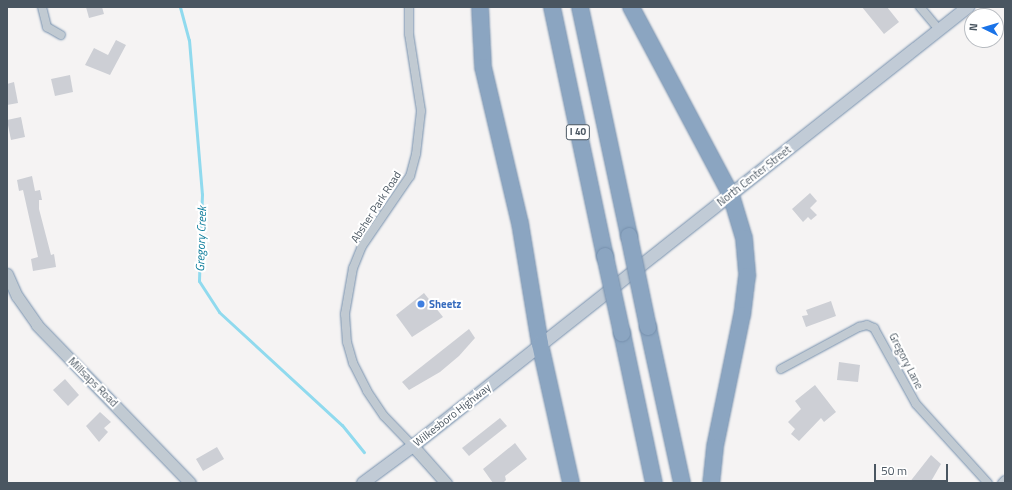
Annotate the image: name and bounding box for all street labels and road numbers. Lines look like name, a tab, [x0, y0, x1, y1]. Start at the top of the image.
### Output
road number: I 40	[565, 124, 591, 140]
street label: North Center Street	[714, 143, 794, 209]
street label: Absher Park Road	[348, 169, 404, 245]
street label: Gregory Lane	[886, 331, 926, 391]
street label: Millsaps Road	[66, 355, 120, 409]
street label: Wilkesboro Highway	[411, 381, 493, 449]

